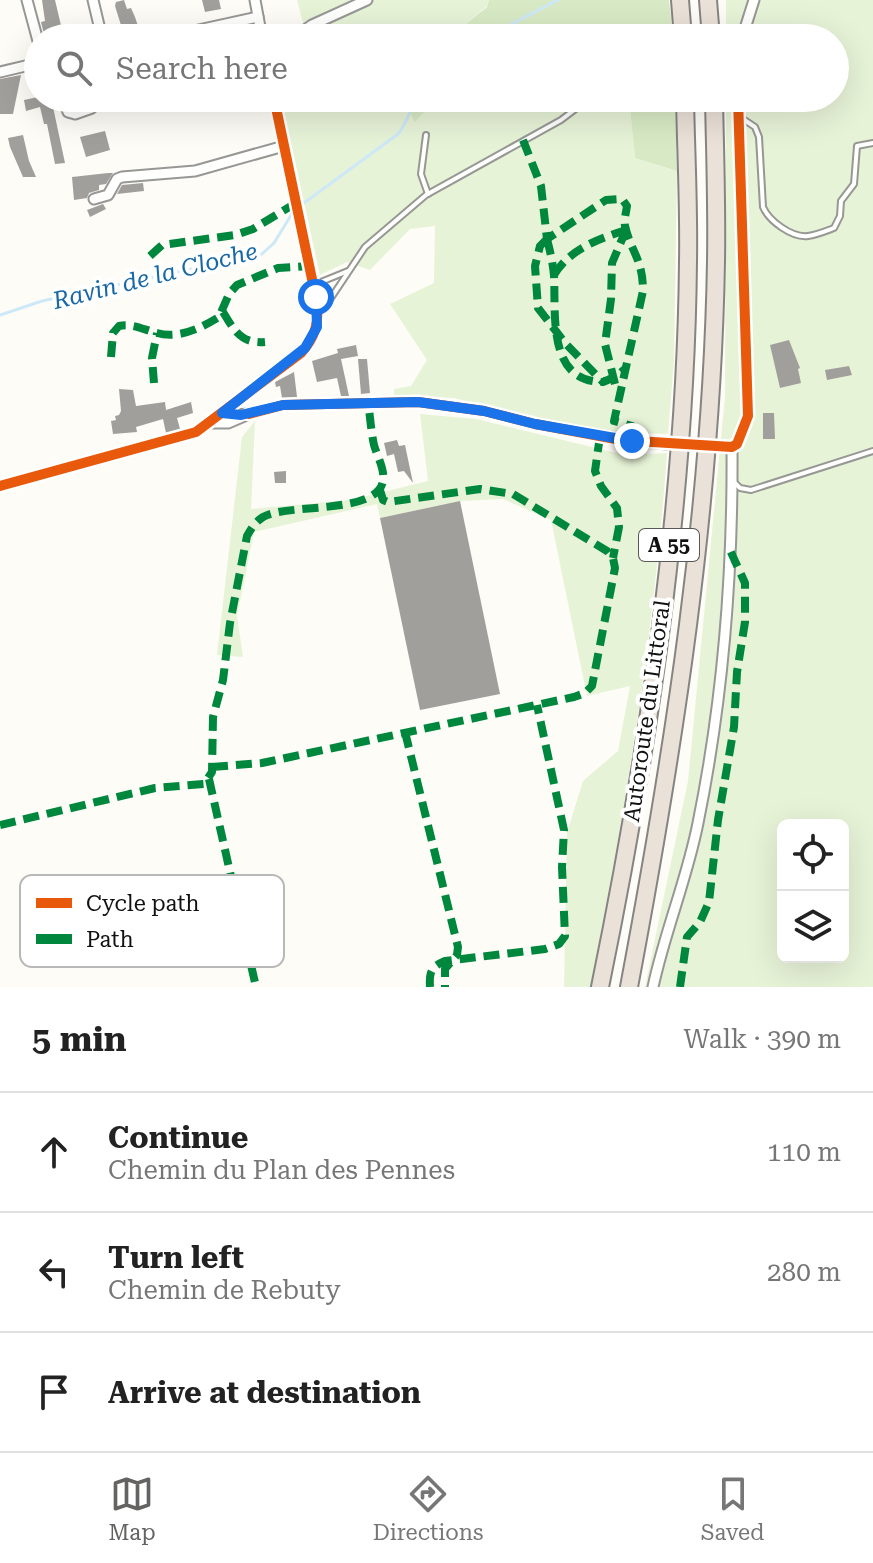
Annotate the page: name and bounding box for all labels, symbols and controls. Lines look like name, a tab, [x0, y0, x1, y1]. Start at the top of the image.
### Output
search box	[24, 24, 849, 112]
icon: search	[52, 46, 96, 90]
text: Search here	[116, 51, 288, 86]
water label: Ravin de la Cloche	[49, 237, 260, 315]
route start	[298, 279, 334, 315]
route end	[614, 423, 650, 459]
road number: A 55	[639, 529, 699, 561]
street label: Autoroute du Littoral	[619, 598, 675, 823]
map controls	[777, 819, 849, 963]
button: locate	[777, 819, 849, 891]
legend	[20, 875, 284, 967]
text: Cycle path	[86, 891, 200, 916]
button: layers	[777, 891, 849, 963]
text: Path	[86, 927, 134, 952]
text: 5 min	[32, 1019, 127, 1059]
text: Walk · 390 m	[683, 1024, 841, 1054]
text: Continue	[108, 1120, 248, 1155]
icon: ahead	[32, 1130, 76, 1174]
text: 110 m	[767, 1137, 841, 1167]
text: Chemin du Plan des Pennes	[108, 1155, 455, 1185]
text: Turn left	[108, 1240, 244, 1275]
icon: left	[32, 1250, 76, 1294]
text: 280 m	[767, 1257, 841, 1287]
text: Chemin de Rebuty	[108, 1275, 341, 1305]
icon: arrive	[32, 1370, 76, 1414]
text: Arrive at destination	[108, 1375, 421, 1410]
tab: Map	[109, 1472, 156, 1545]
tab: Directions	[373, 1472, 483, 1545]
tab: Saved	[701, 1472, 764, 1545]

